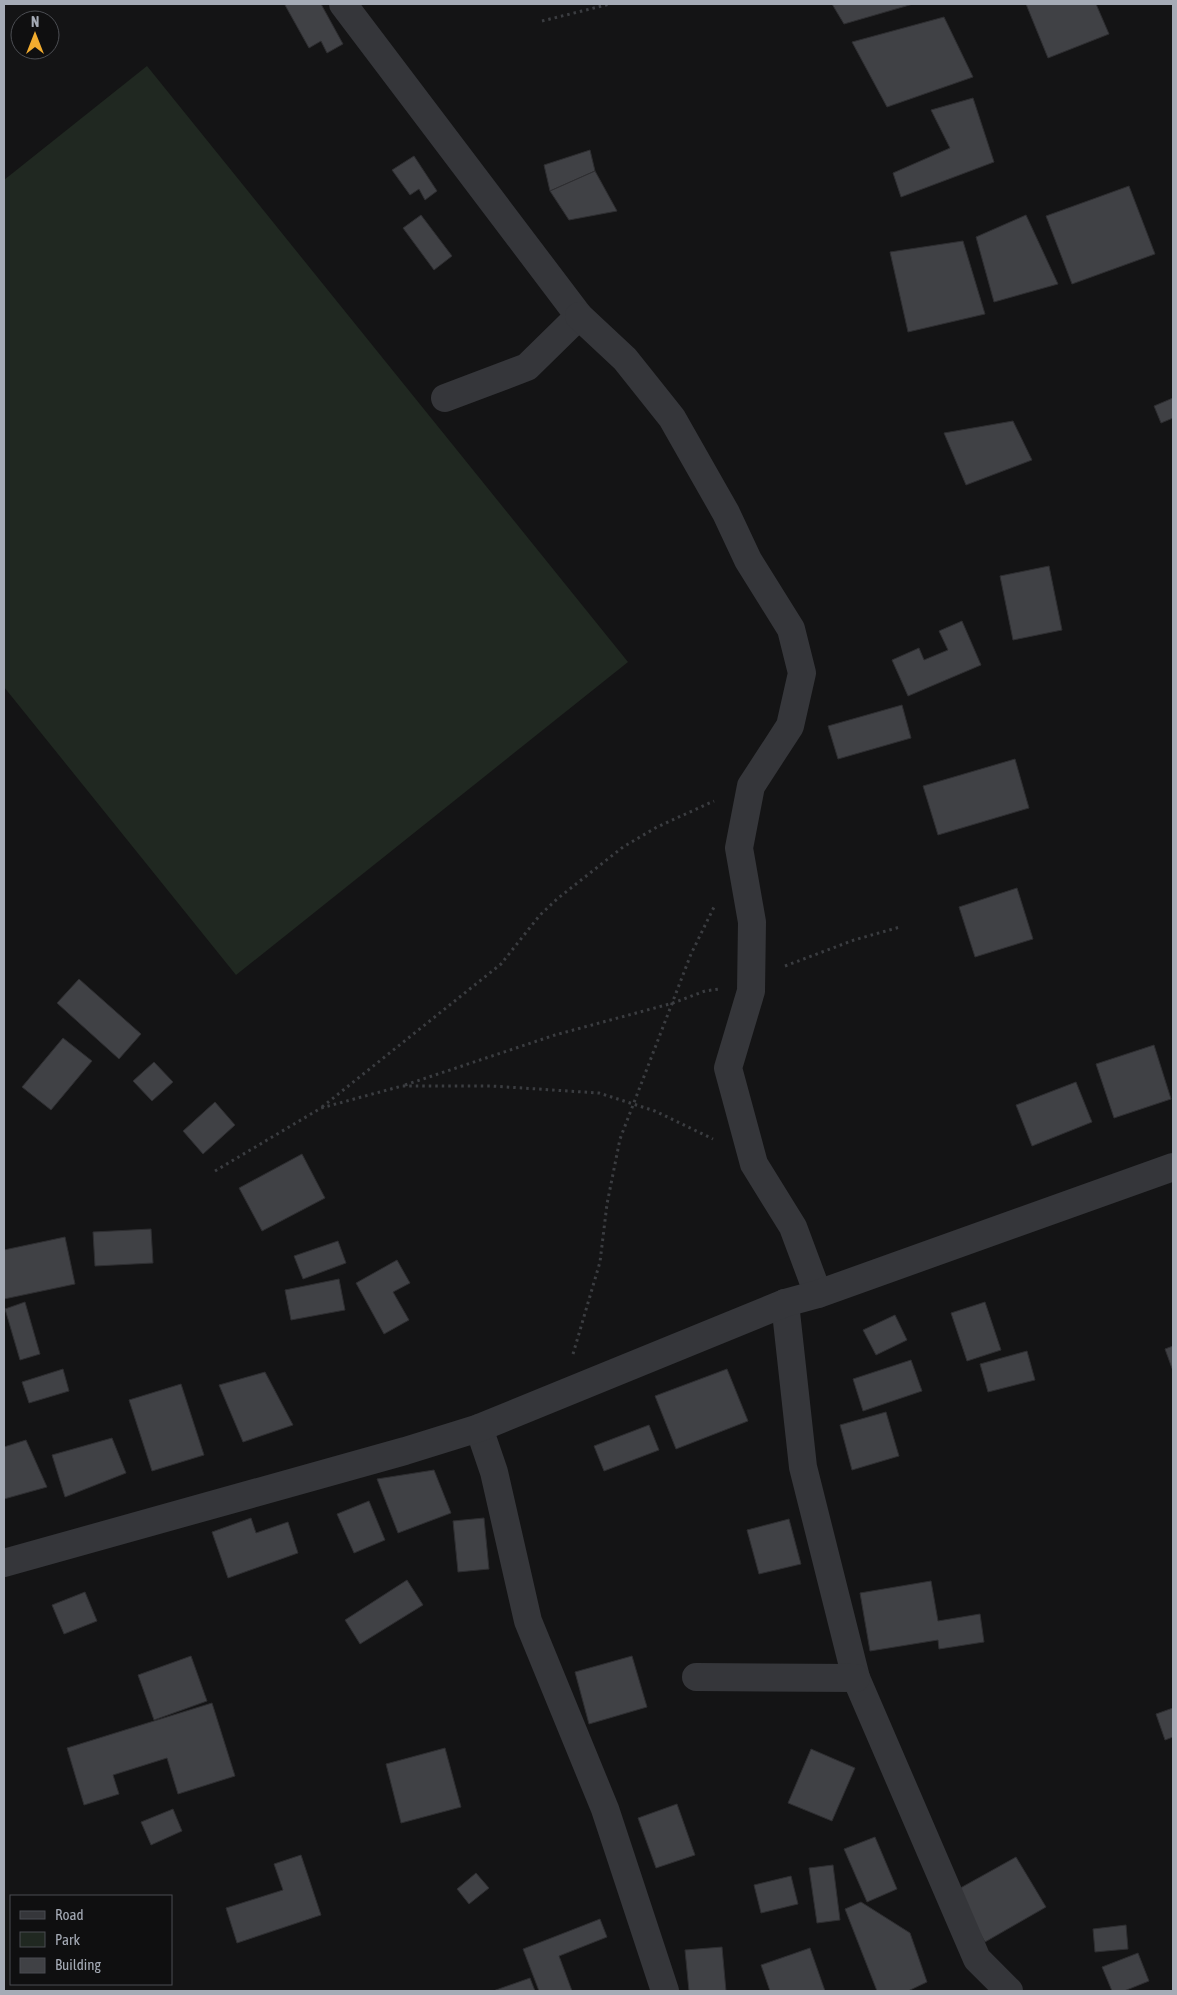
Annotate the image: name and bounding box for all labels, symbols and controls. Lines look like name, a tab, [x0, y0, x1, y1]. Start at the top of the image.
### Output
north arrow	[10, 10, 60, 60]
text: N	[31, 14, 39, 30]
legend	[10, 1895, 172, 1985]
text: Road	[55, 1906, 84, 1923]
text: Park	[55, 1931, 80, 1948]
text: Building	[55, 1956, 101, 1973]

